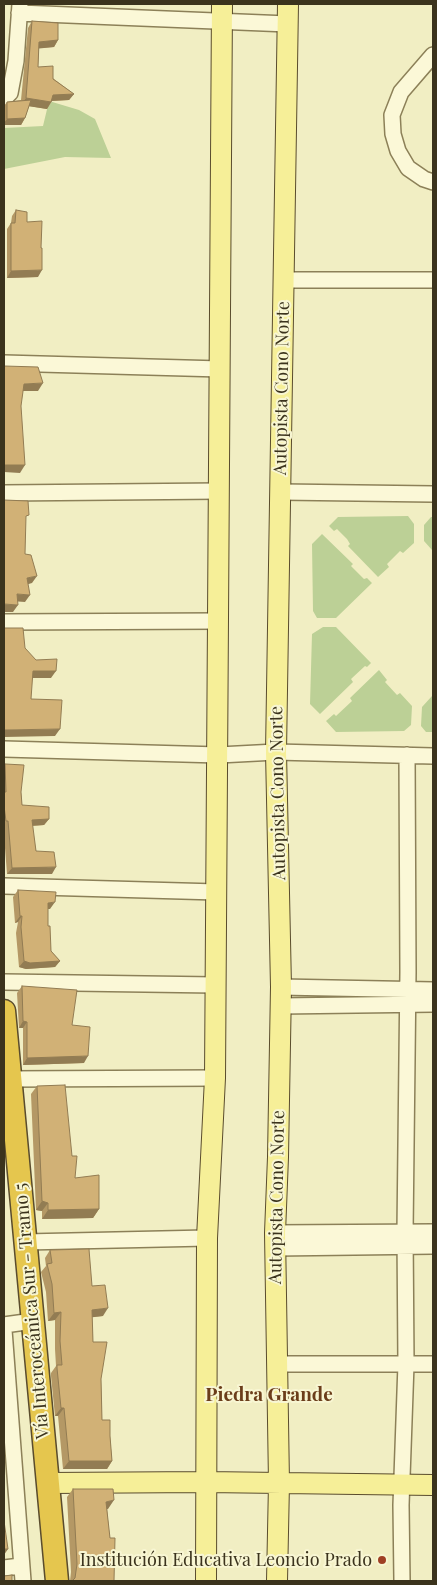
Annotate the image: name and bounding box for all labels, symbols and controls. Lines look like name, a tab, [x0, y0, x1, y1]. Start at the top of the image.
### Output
street label: Autopista Cono Norte	[270, 301, 294, 475]
street label: Autopista Cono Norte	[266, 706, 290, 880]
street label: Autopista Cono Norte	[265, 1110, 289, 1284]
street label: Vía Interoceánica Sur - Tramo 5	[10, 1182, 54, 1440]
district label: Piedra Grande	[205, 1384, 333, 1406]
place label: Institución Educativa Leoncio Prado	[80, 1549, 372, 1571]
marker: Institución Educativa Leoncio Prado	[376, 1554, 388, 1566]

